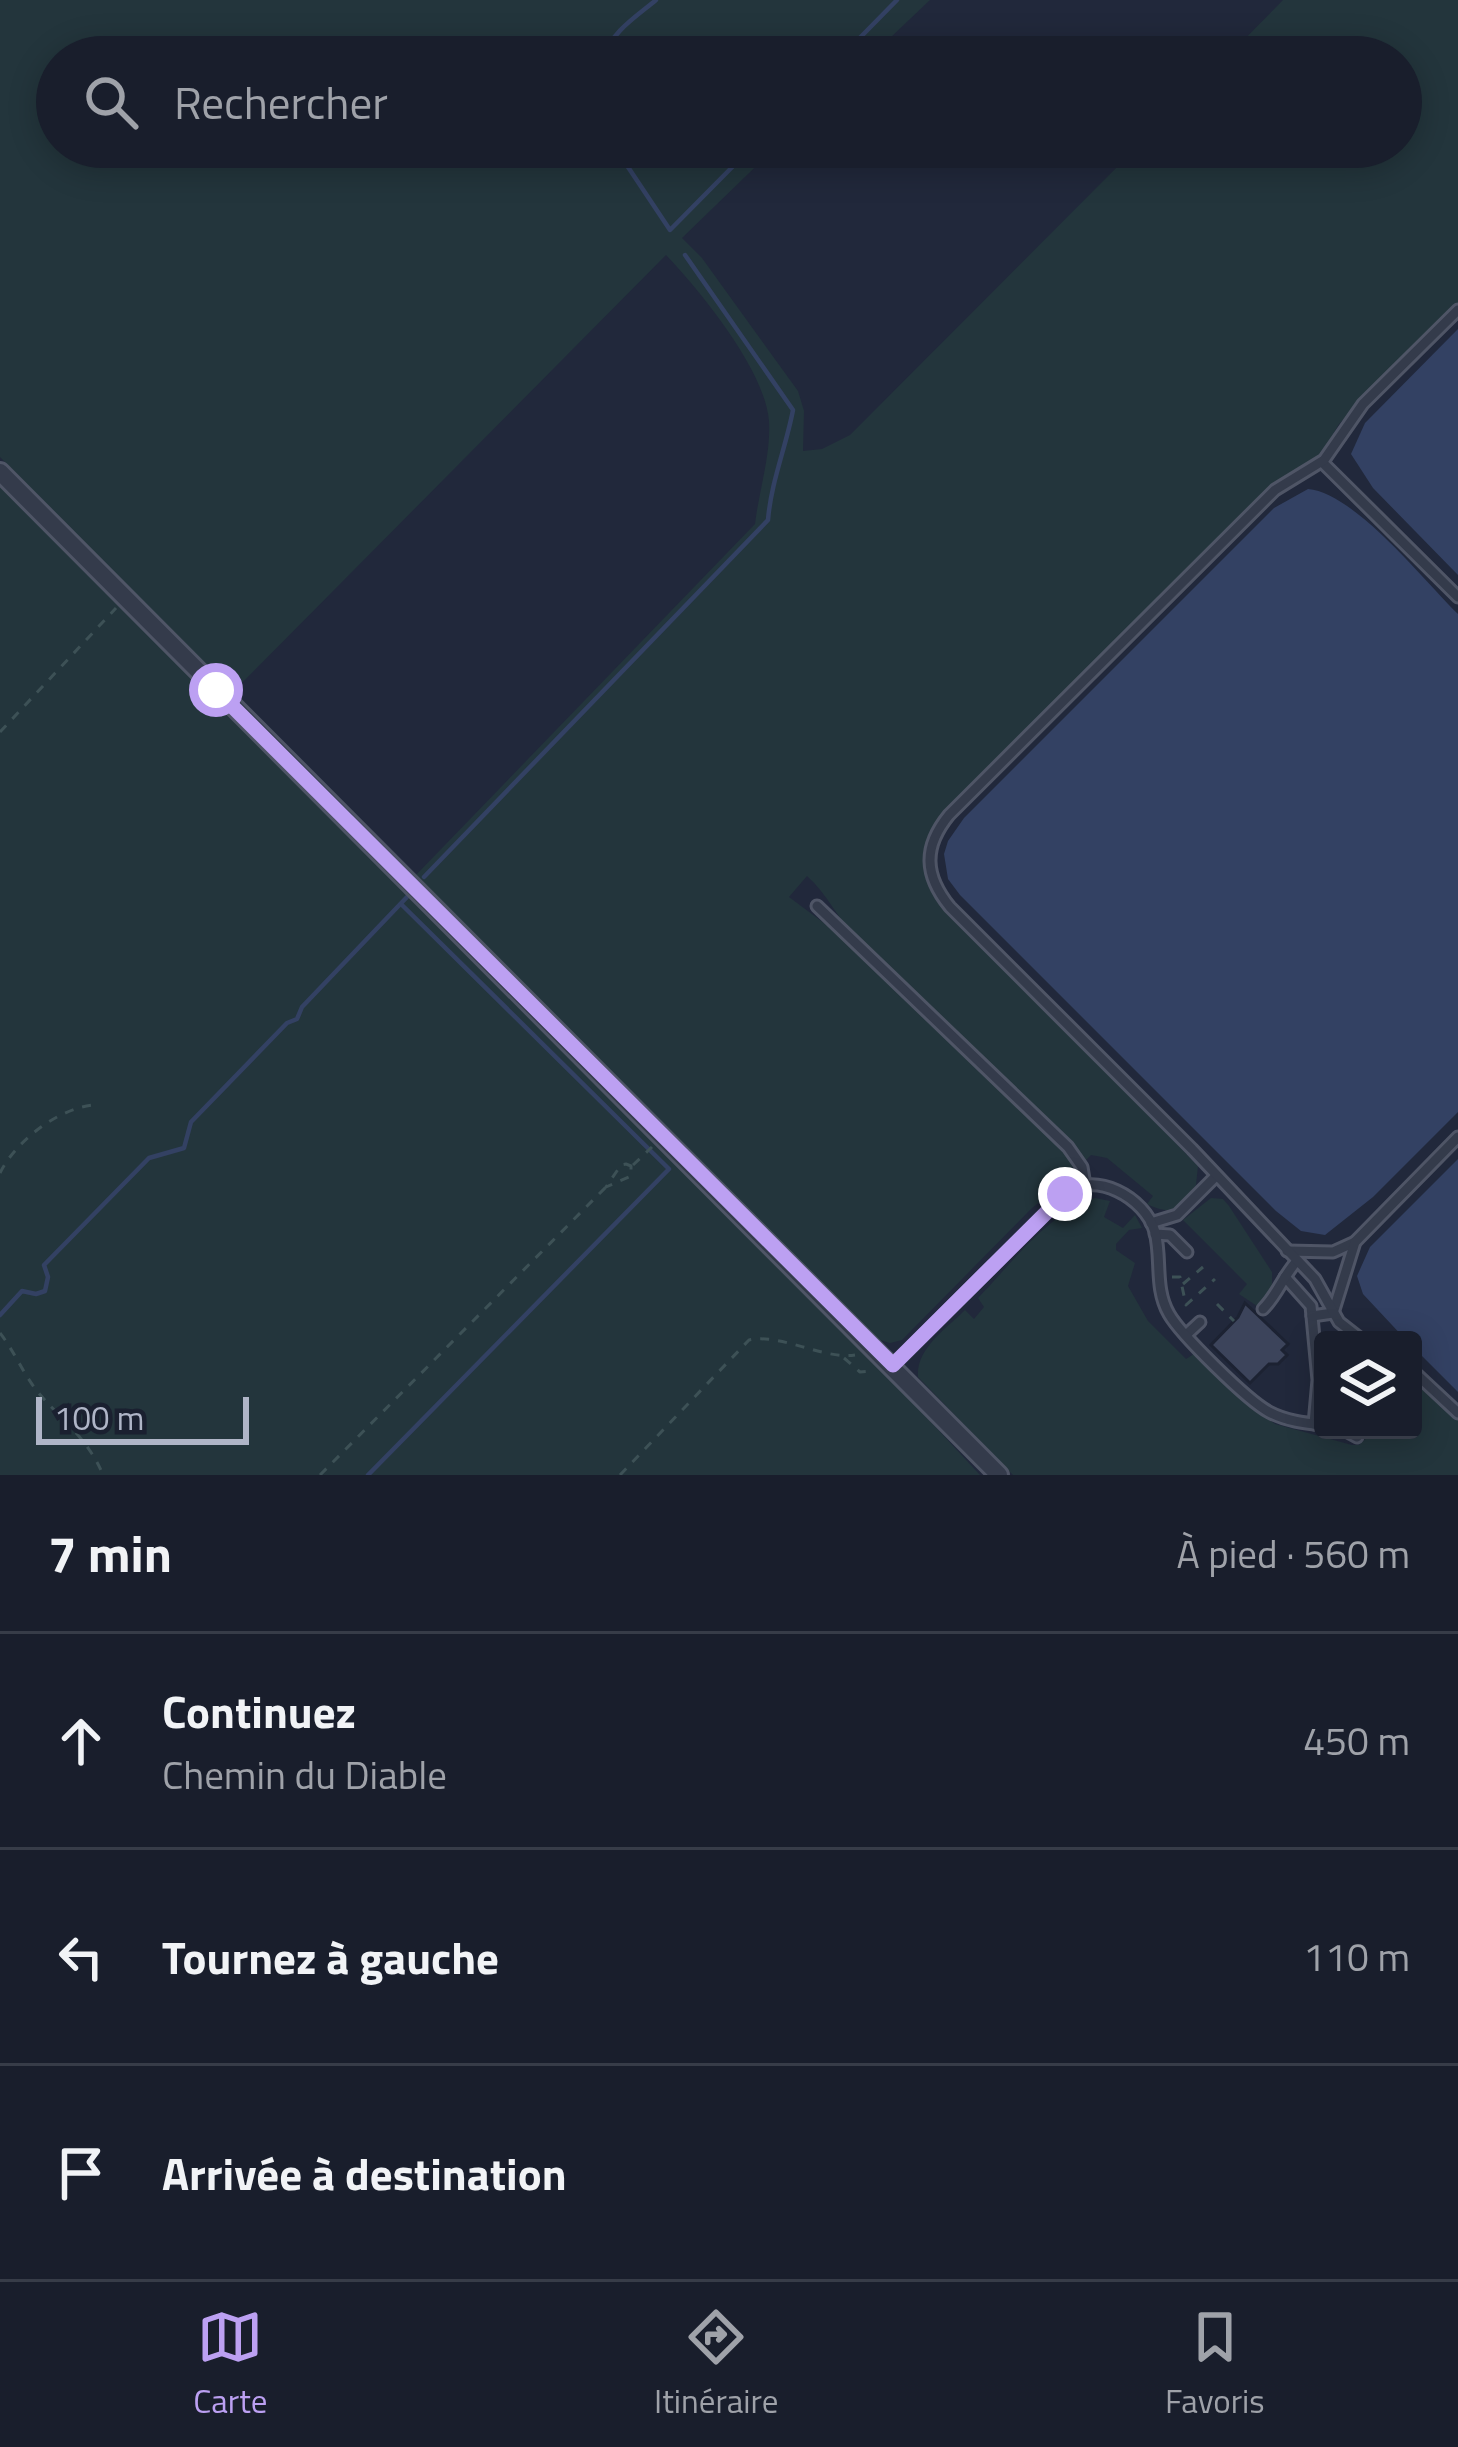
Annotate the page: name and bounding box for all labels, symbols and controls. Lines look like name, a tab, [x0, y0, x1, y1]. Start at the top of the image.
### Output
search box	[36, 36, 1422, 168]
text: Rechercher	[174, 68, 388, 136]
icon: search	[78, 69, 144, 135]
route start	[189, 663, 243, 717]
route end	[1038, 1167, 1092, 1221]
map controls	[1314, 1331, 1422, 1439]
button: layers	[1314, 1331, 1422, 1439]
scale bar	[36, 1391, 249, 1444]
text: 100 m	[54, 1393, 144, 1443]
text: 7 min	[48, 1514, 172, 1592]
text: À pied · 560 m	[1176, 1524, 1410, 1583]
text: Continuez	[162, 1677, 356, 1745]
icon: ahead	[48, 1708, 114, 1774]
text: 450 m	[1303, 1711, 1410, 1770]
text: Chemin du Diable	[162, 1745, 447, 1804]
text: Tournez à gauche	[162, 1923, 499, 1991]
icon: left	[48, 1924, 114, 1990]
text: 110 m	[1303, 1927, 1410, 1986]
text: Arrivée à destination	[162, 2139, 567, 2207]
icon: arrive	[48, 2140, 114, 2206]
tab: Carte	[193, 2304, 267, 2426]
tab: Itinéraire	[654, 2304, 778, 2426]
tab: Favoris	[1165, 2304, 1265, 2426]

